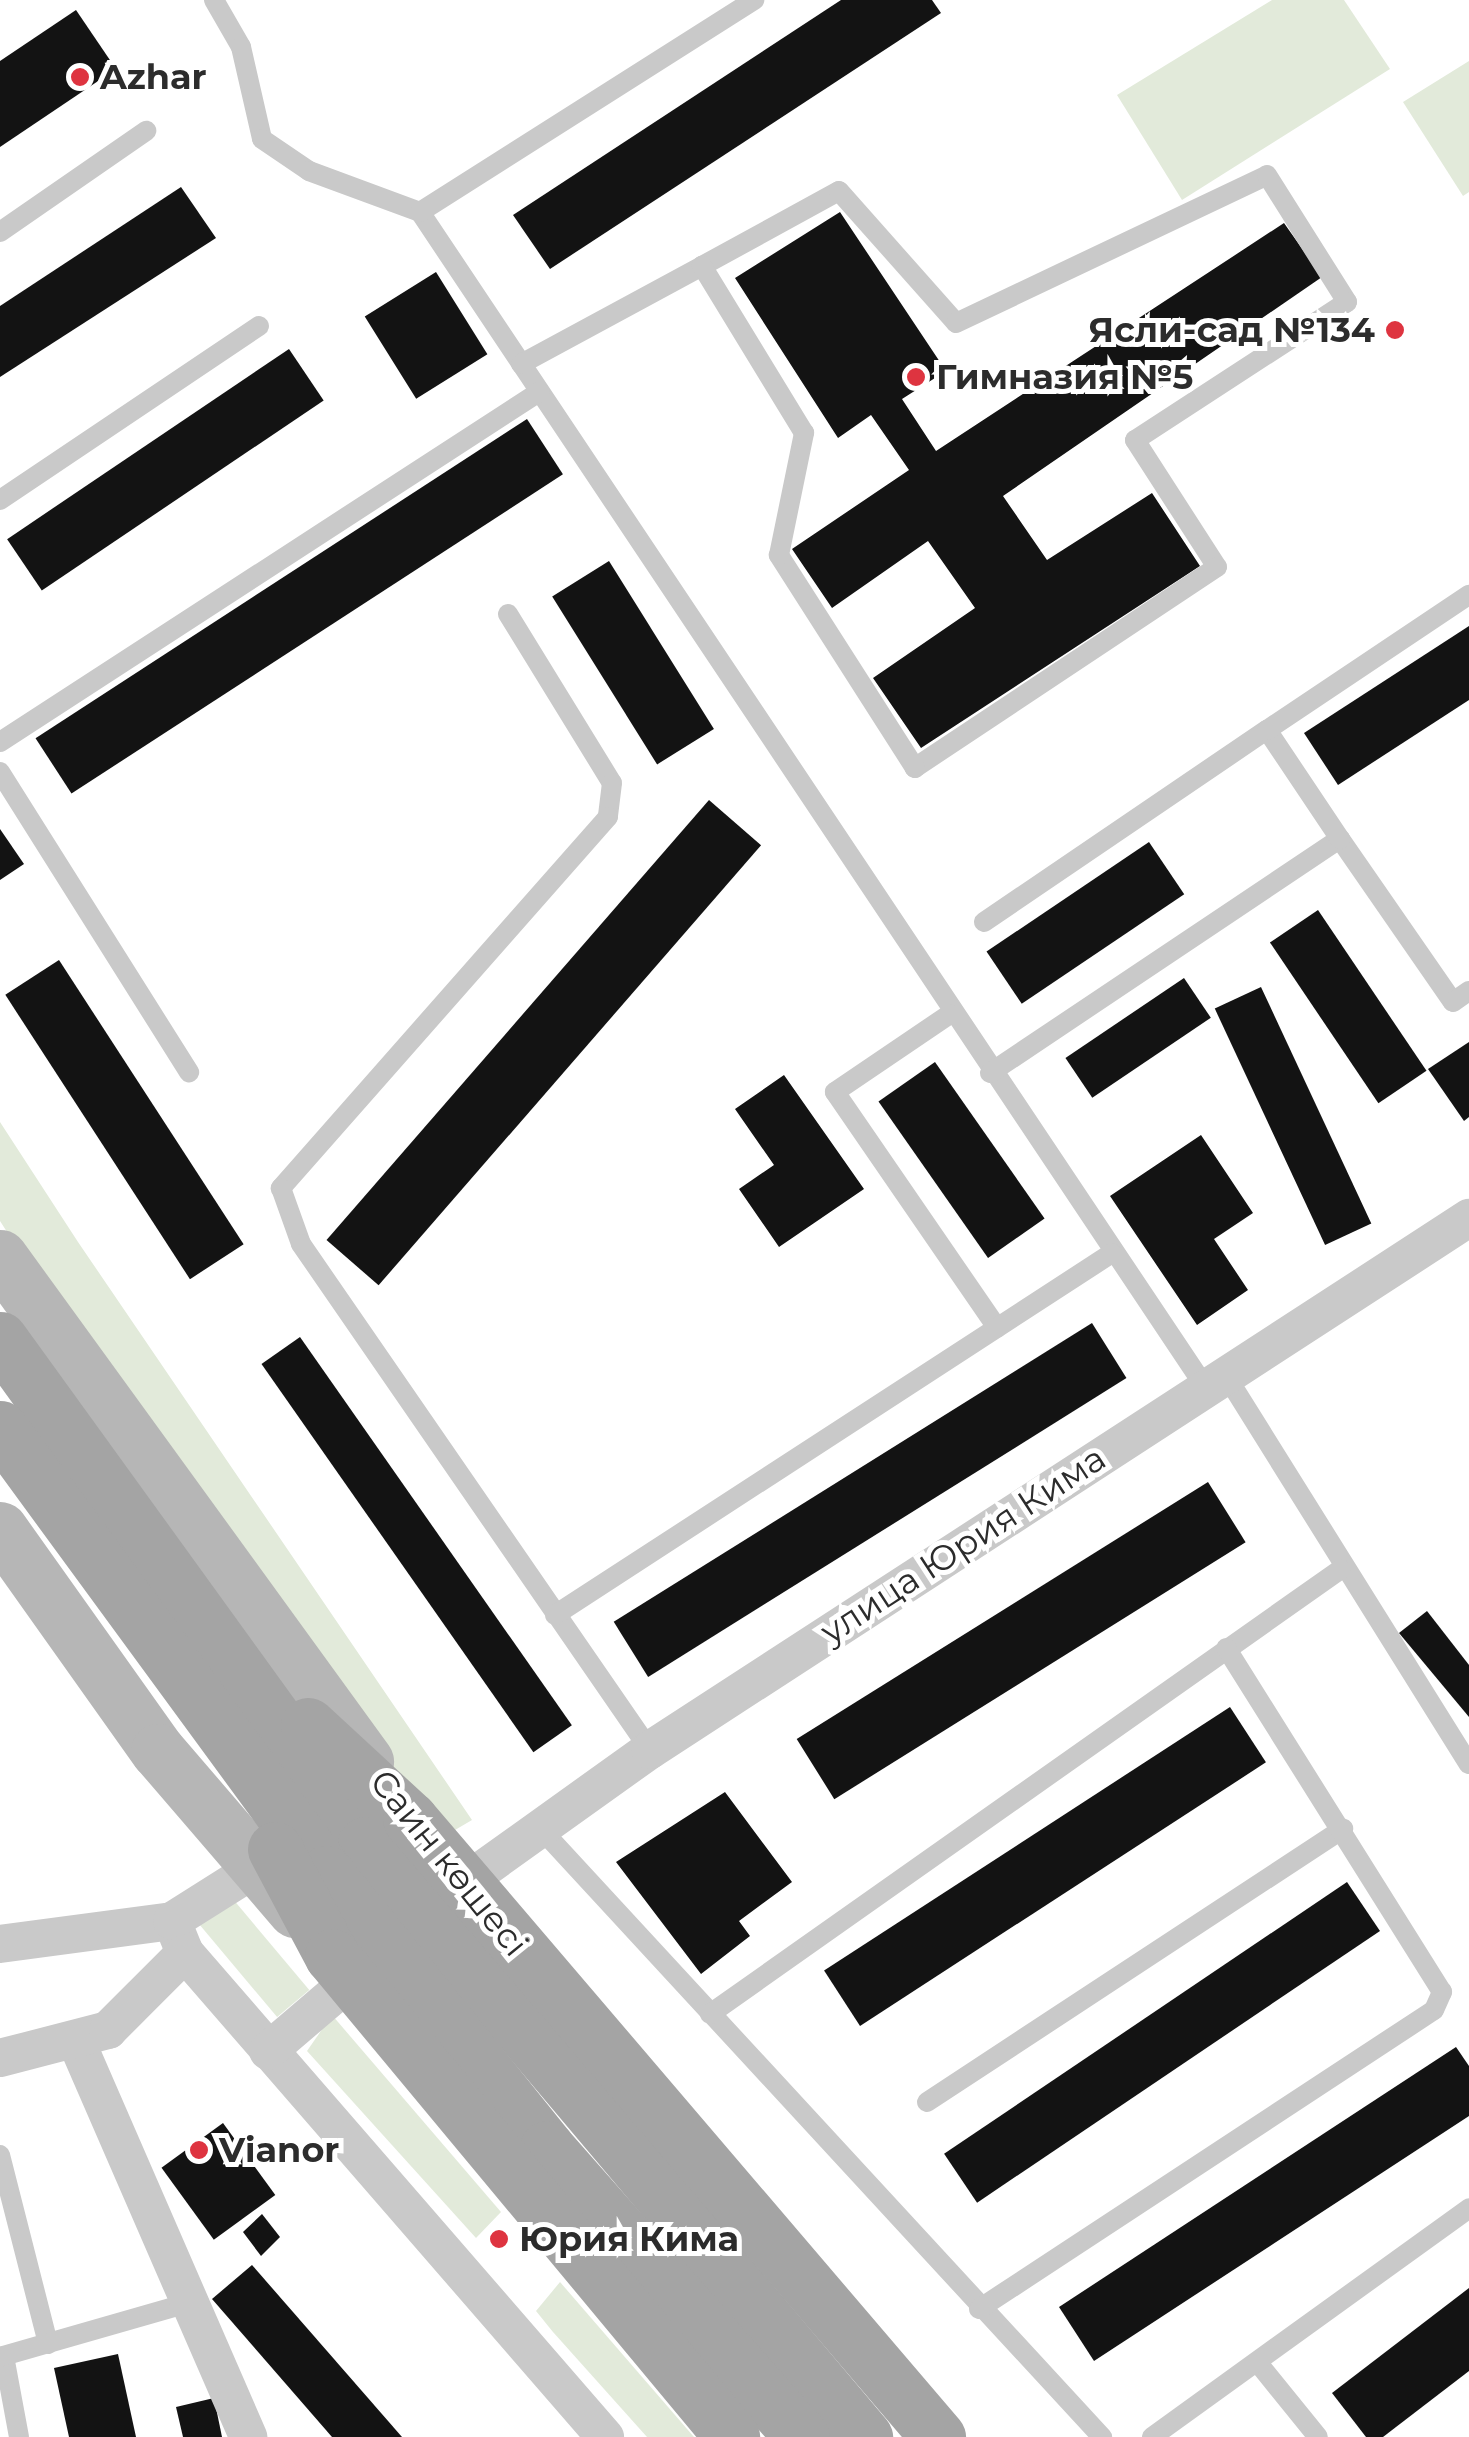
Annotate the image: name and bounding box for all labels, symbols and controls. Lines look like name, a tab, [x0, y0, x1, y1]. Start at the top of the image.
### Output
place label: Azhar	[100, 56, 207, 98]
marker: Azhar	[69, 66, 91, 88]
place label: Ясли-сад №134	[1089, 309, 1375, 351]
marker: Ясли-сад №134	[1384, 319, 1406, 341]
place label: Гимназия №5	[936, 356, 1193, 398]
marker: Гимназия №5	[905, 366, 927, 388]
street label: улица Юрия Кима	[813, 1437, 1113, 1653]
street label: Саин көшесі	[361, 1761, 537, 1965]
place label: Vianor	[219, 2129, 339, 2171]
marker: Vianor	[188, 2139, 210, 2161]
place label: Юрия Кима	[519, 2218, 739, 2260]
marker: Юрия Кима	[488, 2228, 510, 2250]

